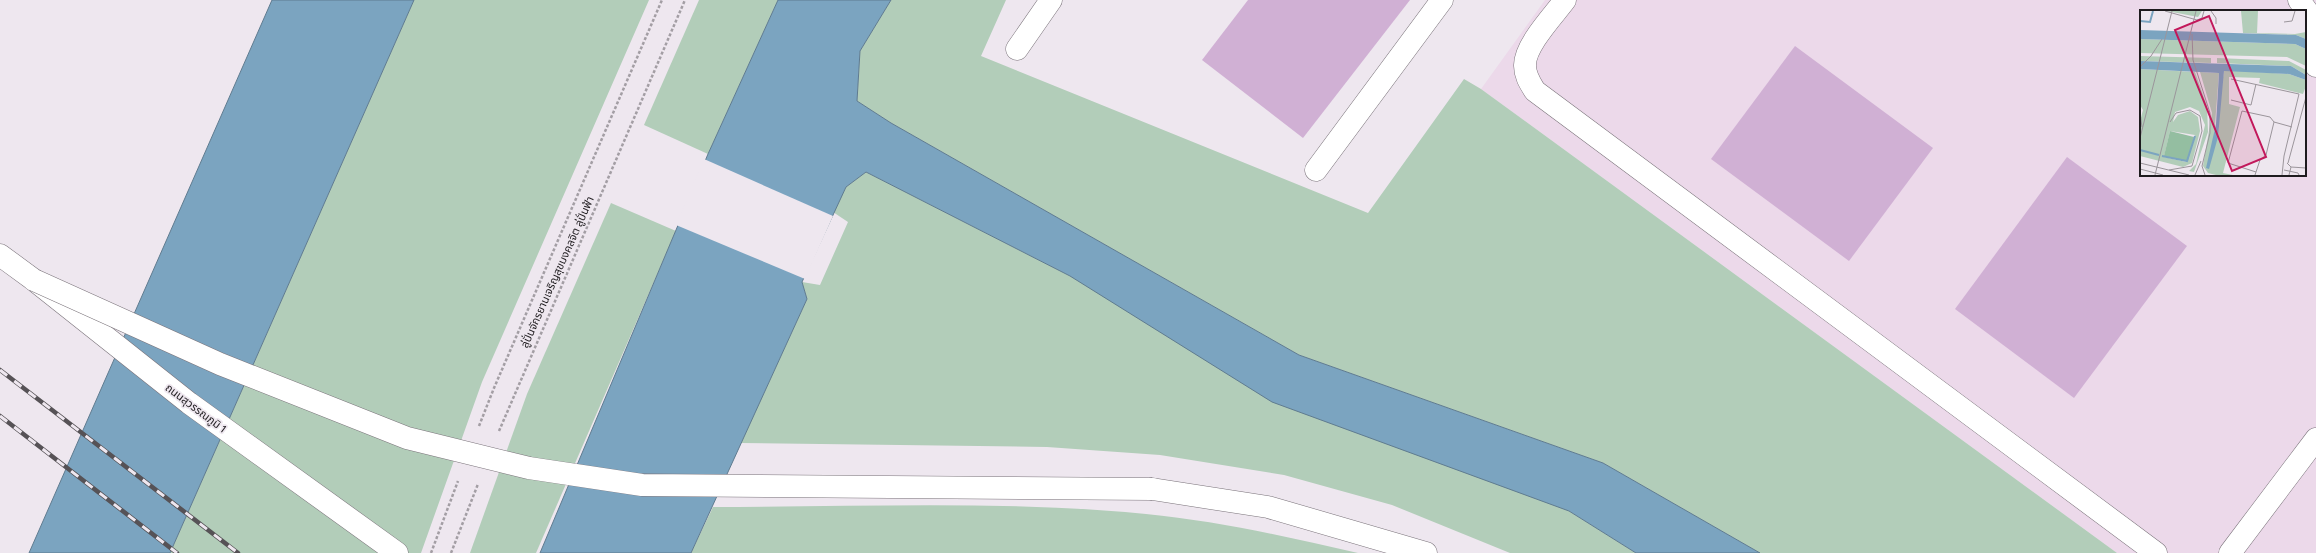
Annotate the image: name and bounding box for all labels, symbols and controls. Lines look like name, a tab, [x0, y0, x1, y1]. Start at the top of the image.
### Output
inset map	[2140, 10, 2306, 176]
street label: ลู่ปั่นจักรยานเจริญสุขมงคลจิต ลู่ปั่นฟ้า	[517, 194, 597, 350]
street label: ถนนสุวรรณภูมิ 1	[163, 381, 229, 436]

